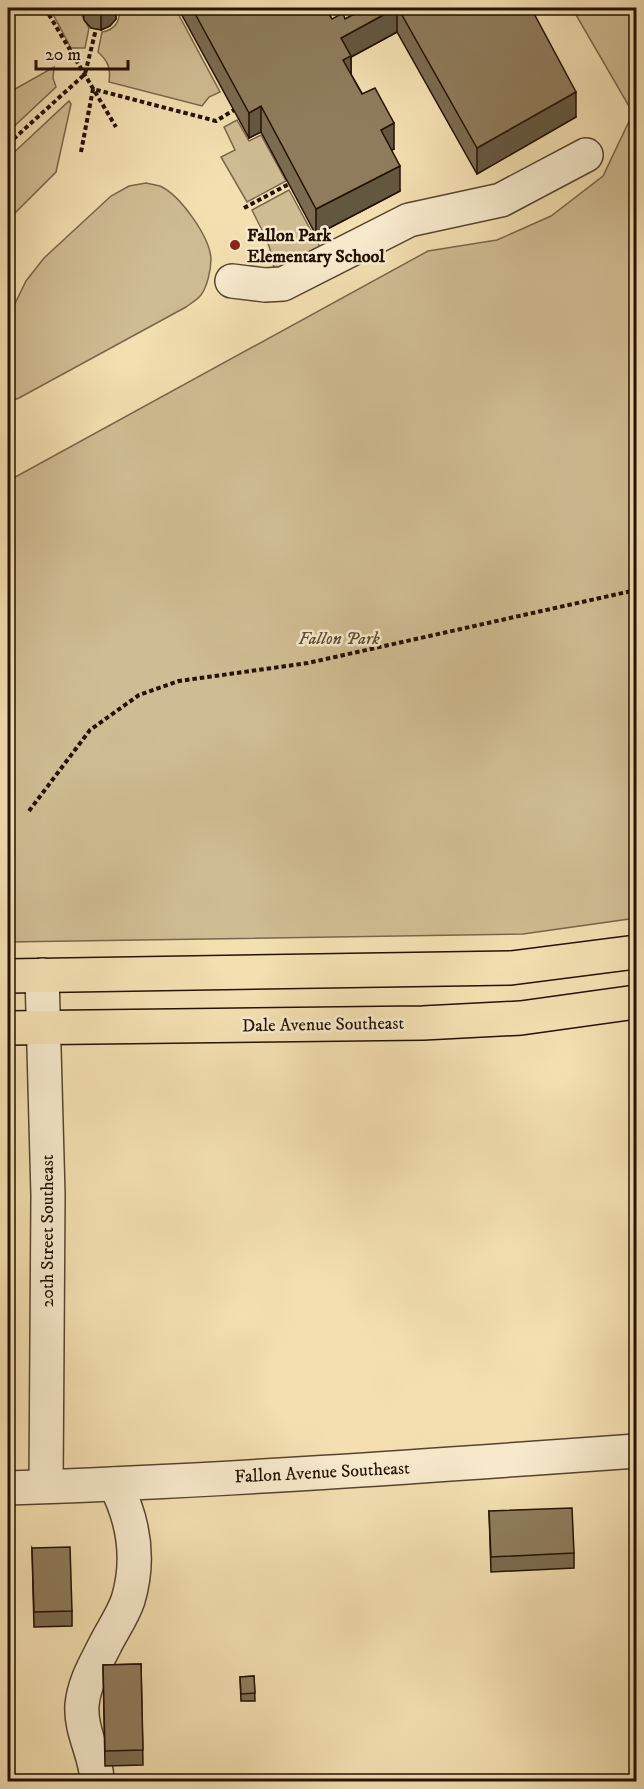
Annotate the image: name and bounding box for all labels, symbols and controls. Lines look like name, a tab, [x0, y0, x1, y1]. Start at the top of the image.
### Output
scale bar	[36, 33, 128, 71]
text: 20 m	[45, 44, 81, 66]
place label: Fallon Park Elementary School	[247, 225, 385, 268]
marker: Fallon Park Elementary School	[228, 238, 242, 252]
park label: Fallon Park	[298, 628, 380, 650]
street label: Dale Avenue Southeast	[242, 1013, 405, 1037]
street label: 20th Street Southeast	[37, 1154, 59, 1307]
street label: Fallon Avenue Southeast	[234, 1457, 411, 1489]

